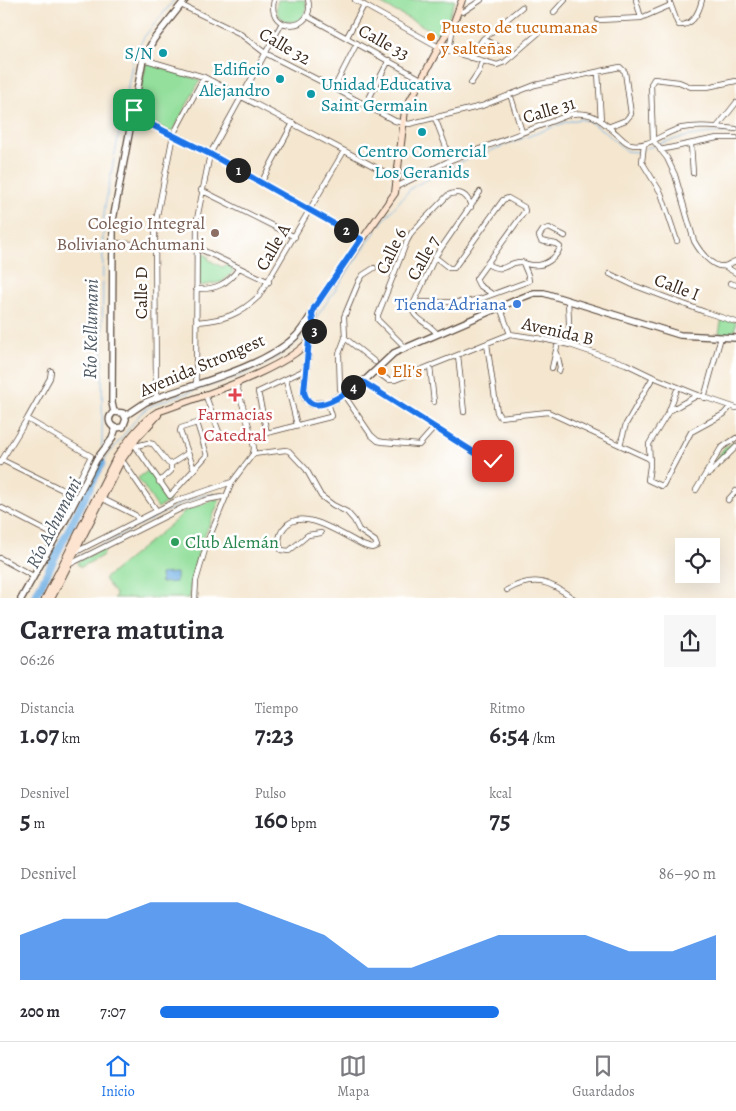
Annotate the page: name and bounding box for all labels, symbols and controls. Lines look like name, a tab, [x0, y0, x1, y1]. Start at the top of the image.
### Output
place label: Puesto de tucumanas y salteñas	[440, 15, 598, 60]
street label: Calle 33	[354, 18, 414, 66]
street label: Calle 32	[255, 22, 316, 71]
marker: Puesto de tucumanas y salteñas	[425, 31, 437, 43]
place label: S/N	[125, 41, 153, 65]
marker: S/N	[157, 47, 169, 59]
place label: Edificio Alejandro	[198, 57, 270, 102]
place label: Unidad Educativa Saint Germain	[321, 72, 452, 117]
marker: Edificio Alejandro	[274, 73, 286, 85]
marker: Unidad Educativa Saint Germain	[305, 88, 317, 100]
pin	[113, 89, 155, 131]
street label: Calle 31	[520, 91, 578, 129]
icon: arrive	[120, 96, 148, 124]
marker: Centro Comercial Los Geranids	[416, 126, 428, 138]
place label: Centro Comercial Los Geranids	[357, 139, 487, 184]
pin: 1	[226, 158, 250, 182]
text: 1	[236, 161, 241, 180]
place label: Colegio Integral Boliviano Achumani	[57, 211, 206, 256]
pin: 2	[334, 218, 358, 242]
street label: Calle A	[250, 219, 296, 275]
text: 2	[343, 221, 350, 240]
street label: Calle 6	[370, 224, 412, 278]
marker: Colegio Integral Boliviano Achumani	[209, 227, 221, 239]
street label: Calle 7	[401, 231, 445, 285]
street label: Calle D	[129, 267, 153, 319]
street label: Calle I	[651, 267, 703, 307]
water label: Río Kellumani	[77, 279, 105, 379]
place label: Tienda Adriana	[395, 292, 508, 316]
marker: Tienda Adriana	[511, 298, 523, 310]
street label: Avenida B	[519, 311, 596, 351]
pin: 3	[302, 318, 326, 344]
text: 3	[311, 322, 318, 341]
street label: Avenida Strongest	[135, 328, 268, 403]
place label: Eli's	[392, 359, 423, 383]
marker: Eli's	[376, 365, 388, 377]
pin: 4	[340, 374, 366, 400]
text: 4	[350, 378, 357, 397]
marker: Farmacias Catedral	[229, 389, 241, 401]
place label: Farmacias Catedral	[197, 402, 273, 447]
pin	[472, 440, 514, 482]
icon: check	[479, 447, 507, 475]
water label: Río Achumani	[20, 473, 88, 573]
place label: Club Alemán	[185, 530, 279, 554]
marker: Club Alemán	[169, 536, 181, 548]
map controls	[675, 538, 720, 583]
button: locate	[675, 538, 720, 583]
text: Carrera matutina	[20, 611, 224, 649]
button: share	[664, 615, 716, 667]
text: 06:26	[20, 649, 55, 671]
text: Distancia	[20, 699, 75, 718]
text: Tiempo	[255, 699, 298, 718]
text: Ritmo	[489, 699, 525, 718]
text: 1.07	[20, 718, 59, 752]
text: 7:23	[255, 718, 294, 752]
text: 6:54	[489, 718, 529, 752]
text: km	[59, 729, 80, 748]
text: /km	[529, 729, 555, 748]
text: Desnivel	[20, 784, 69, 803]
text: Pulso	[255, 784, 286, 803]
text: kcal	[489, 784, 512, 803]
text: 5	[20, 803, 31, 837]
text: 160	[255, 803, 288, 837]
text: 75	[489, 803, 511, 837]
text: m	[31, 814, 45, 833]
text: bpm	[288, 814, 317, 833]
text: Desnivel	[20, 863, 76, 885]
text: 86–90 m	[659, 863, 716, 885]
text: 200 m	[20, 1001, 60, 1023]
text: 7:07	[100, 1001, 126, 1023]
tab: Inicio	[101, 1052, 135, 1101]
tab: Mapa	[337, 1052, 370, 1101]
tab: Guardados	[572, 1052, 635, 1101]

